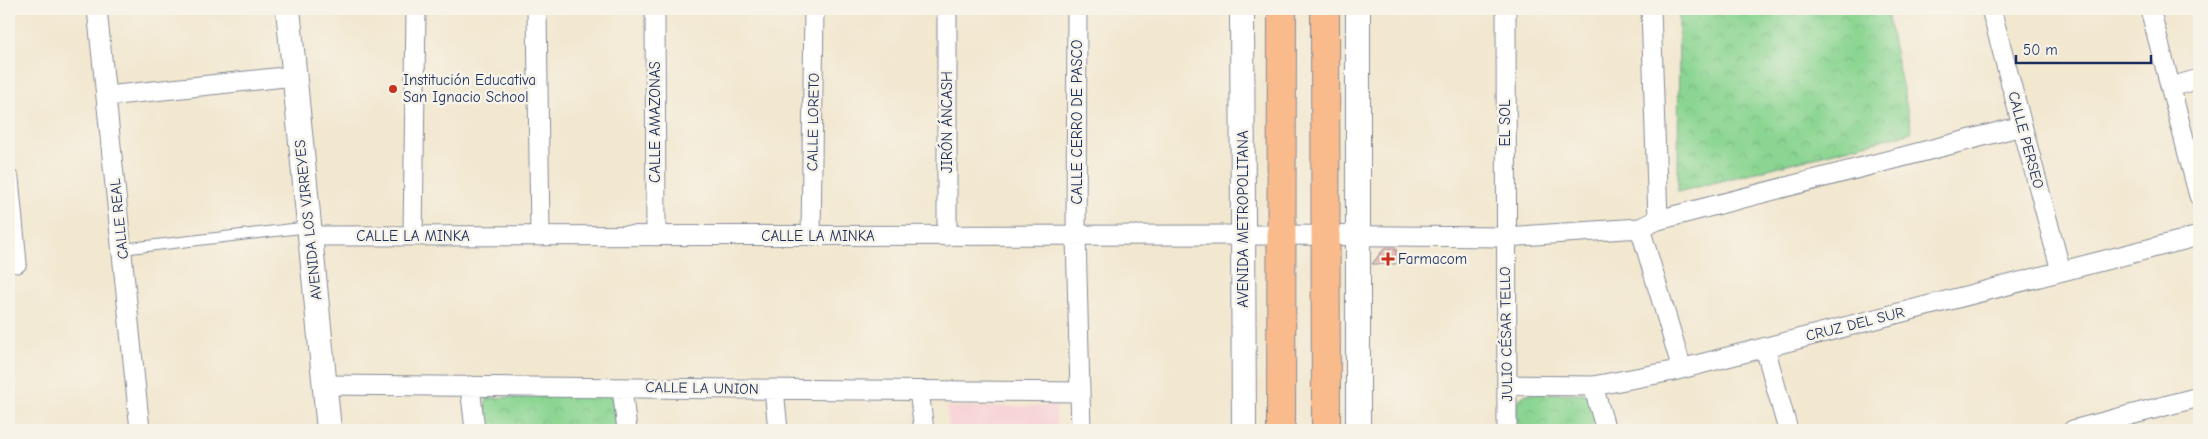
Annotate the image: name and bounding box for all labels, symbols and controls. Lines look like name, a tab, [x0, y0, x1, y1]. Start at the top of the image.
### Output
scale bar	[2016, 32, 2150, 64]
street label: CALLE CERRO DE PASCO	[1068, 40, 1086, 204]
text: 50 m	[2023, 41, 2058, 59]
street label: CALLE AMAZONAS	[646, 61, 664, 183]
place label: Institución Educativa San Ignacio School	[403, 71, 536, 106]
street label: JIRÓN ÁNCASH	[937, 71, 956, 173]
street label: CALLE LORETO	[803, 73, 823, 171]
marker: Institución Educativa San Ignacio School	[387, 83, 399, 95]
street label: CALLE PERSEO	[2004, 89, 2048, 191]
street label: EL SOL	[1496, 99, 1514, 146]
street label: AVENIDA METROPOLITANA	[1234, 130, 1252, 308]
street label: AVENIDA LOS VIRREYES	[291, 139, 325, 301]
street label: CALLE REAL	[106, 177, 132, 260]
street label: CALLE LA MINKA	[356, 227, 470, 245]
street label: CALLE LA MINKA	[761, 227, 875, 245]
place label: Farmacom	[1398, 250, 1467, 268]
marker: Farmacom	[1382, 253, 1394, 265]
street label: JULIO CÉSAR TELLO	[1495, 266, 1516, 402]
street label: CRUZ DEL SUR	[1804, 303, 1906, 345]
street label: CALLE LA UNION	[645, 378, 759, 398]

